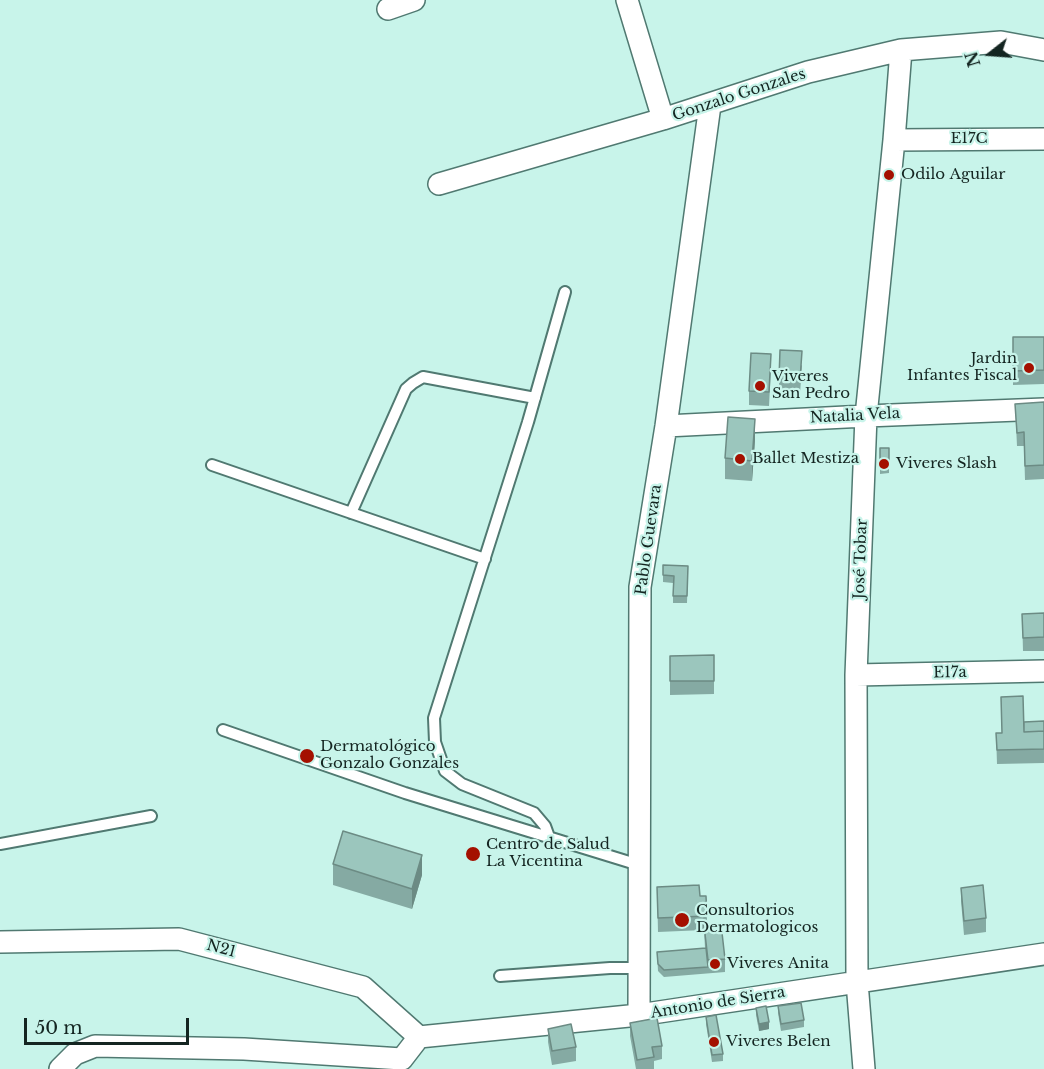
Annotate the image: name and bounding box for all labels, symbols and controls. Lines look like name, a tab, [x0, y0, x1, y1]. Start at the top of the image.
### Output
north arrow	[960, 24, 1020, 84]
text: N	[961, 49, 985, 69]
street label: Gonzalo Gonzales	[670, 65, 808, 125]
street label: E17C	[950, 130, 988, 148]
place label: Odilo Aguilar	[901, 166, 1005, 184]
marker: Odilo Aguilar	[882, 168, 896, 182]
place label: Jardin Infantes Fiscal	[907, 350, 1017, 385]
marker: Jardin Infantes Fiscal	[1022, 361, 1036, 375]
place label: Viveres San Pedro	[772, 368, 850, 403]
marker: Viveres San Pedro	[753, 379, 767, 393]
street label: Natalia Vela	[810, 405, 900, 427]
place label: Ballet Mestiza	[752, 450, 859, 468]
marker: Ballet Mestiza	[733, 452, 747, 466]
place label: Viveres Slash	[896, 455, 997, 473]
marker: Viveres Slash	[877, 457, 891, 471]
street label: Pablo Guevara	[632, 484, 666, 596]
street label: José Tobar	[851, 518, 871, 600]
street label: E17a	[933, 664, 967, 682]
place label: Dermatológico Gonzalo Gonzales	[320, 738, 459, 773]
marker: Dermatológico Gonzalo Gonzales	[298, 747, 316, 765]
place label: Centro de Salud La Vicentina	[486, 836, 610, 871]
marker: Centro de Salud La Vicentina	[464, 845, 482, 863]
place label: Consultorios Dermatologicos	[696, 902, 818, 937]
marker: Consultorios Dermatologicos	[673, 911, 691, 929]
street label: N21	[204, 936, 238, 962]
place label: Viveres Anita	[727, 955, 829, 973]
marker: Viveres Anita	[708, 957, 722, 971]
street label: Antonio de Sierra	[649, 983, 787, 1023]
scale bar	[27, 1006, 192, 1044]
text: 50 m	[35, 1017, 83, 1039]
place label: Viveres Belen	[726, 1033, 831, 1051]
marker: Viveres Belen	[707, 1035, 721, 1049]

